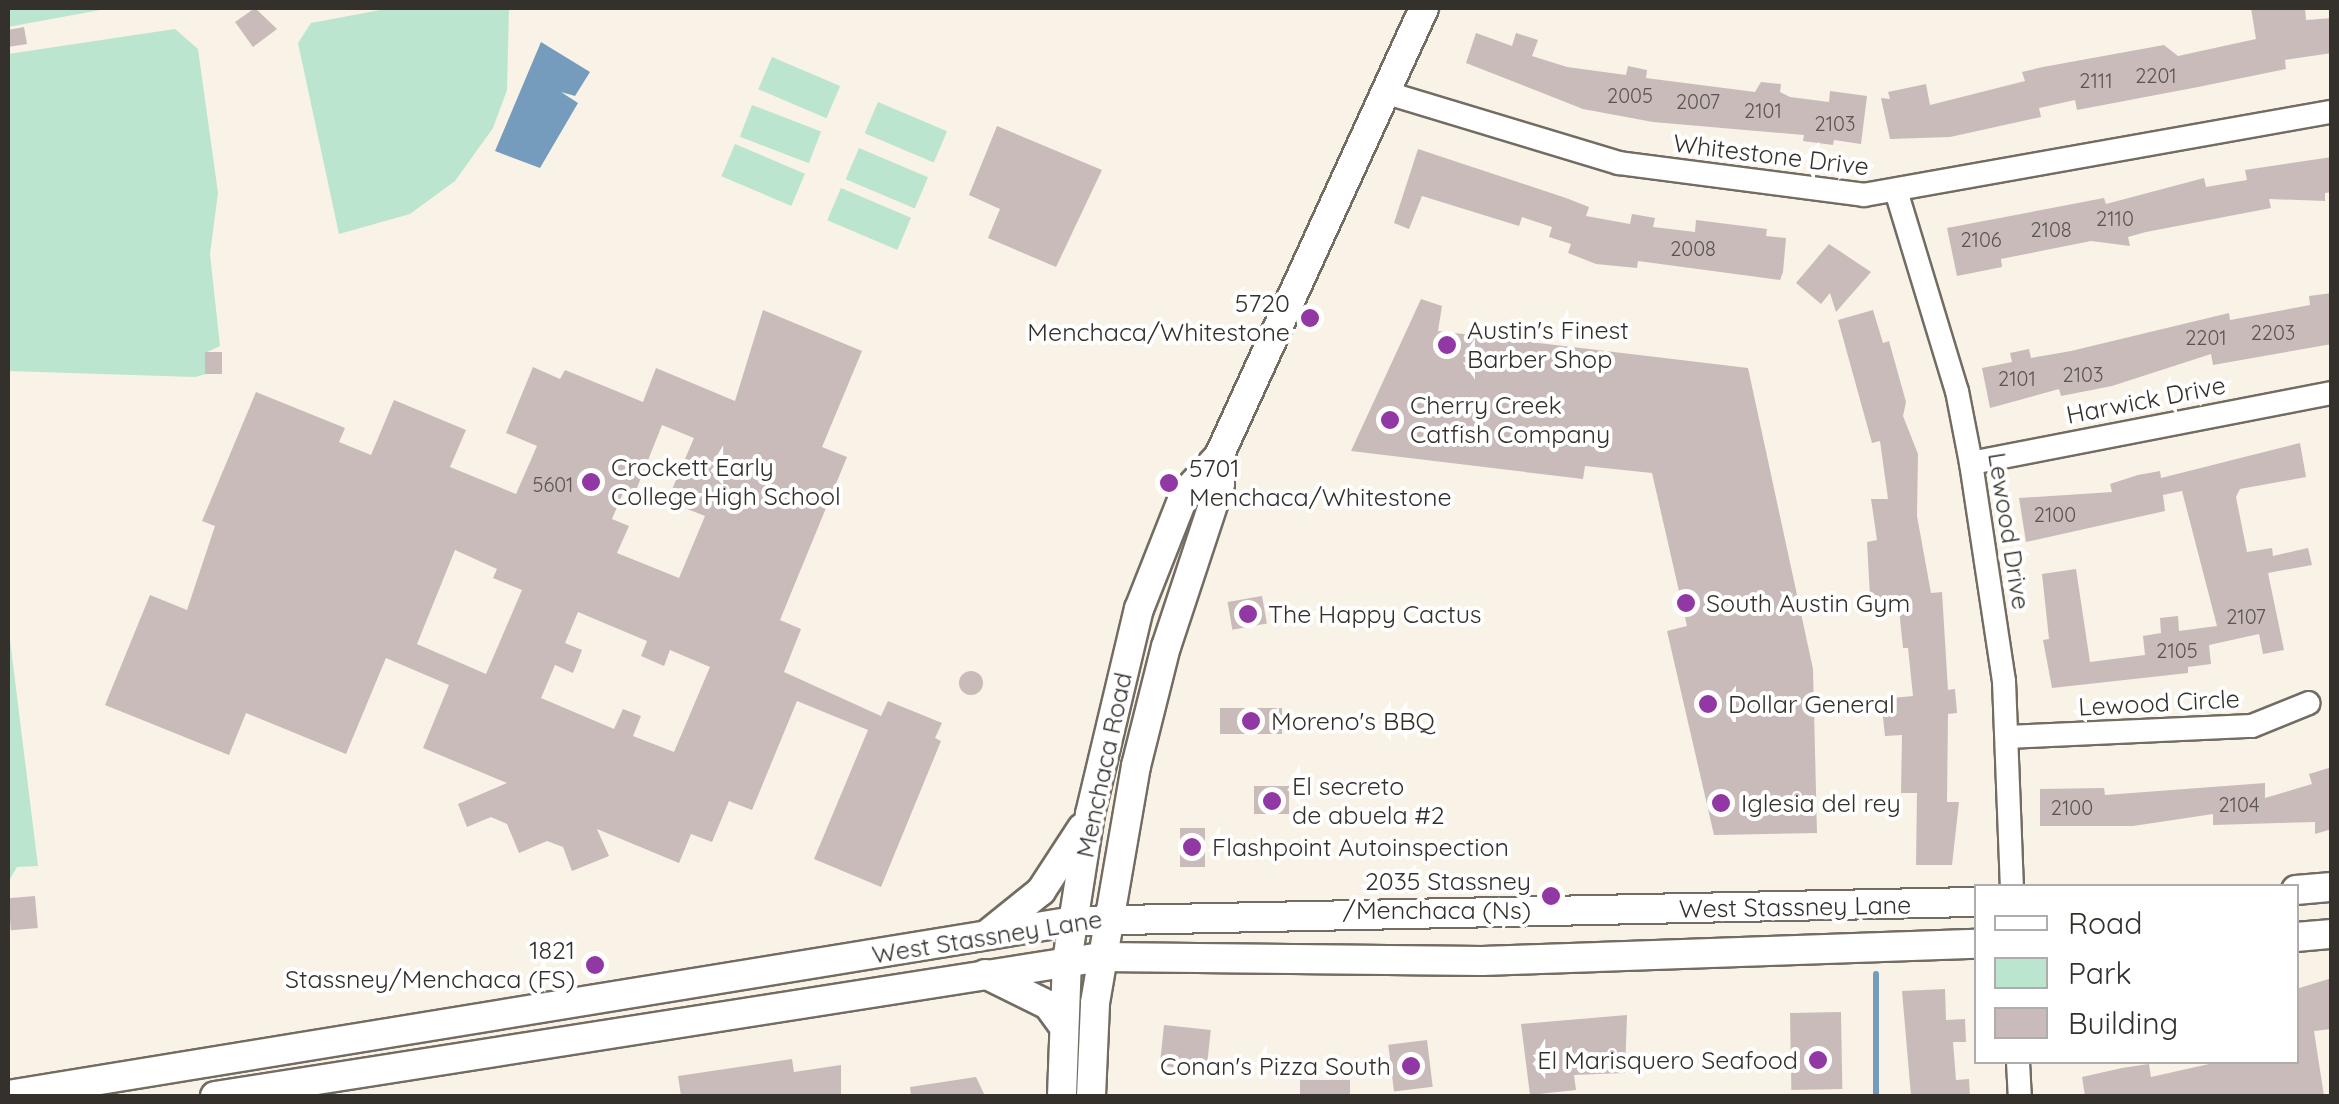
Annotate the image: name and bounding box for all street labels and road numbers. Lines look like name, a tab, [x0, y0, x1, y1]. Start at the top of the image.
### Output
street label: Whitestone Drive	[1671, 128, 1871, 182]
street label: Harwick Drive	[2064, 370, 2228, 430]
street label: Lewood Drive	[1982, 450, 2036, 612]
street label: Menchaca Road	[1070, 670, 1138, 860]
street label: Lewood Circle	[2077, 684, 2241, 722]
street label: West Stassney Lane	[1678, 890, 1912, 924]
street label: West Stassney Lane	[870, 904, 1104, 970]

